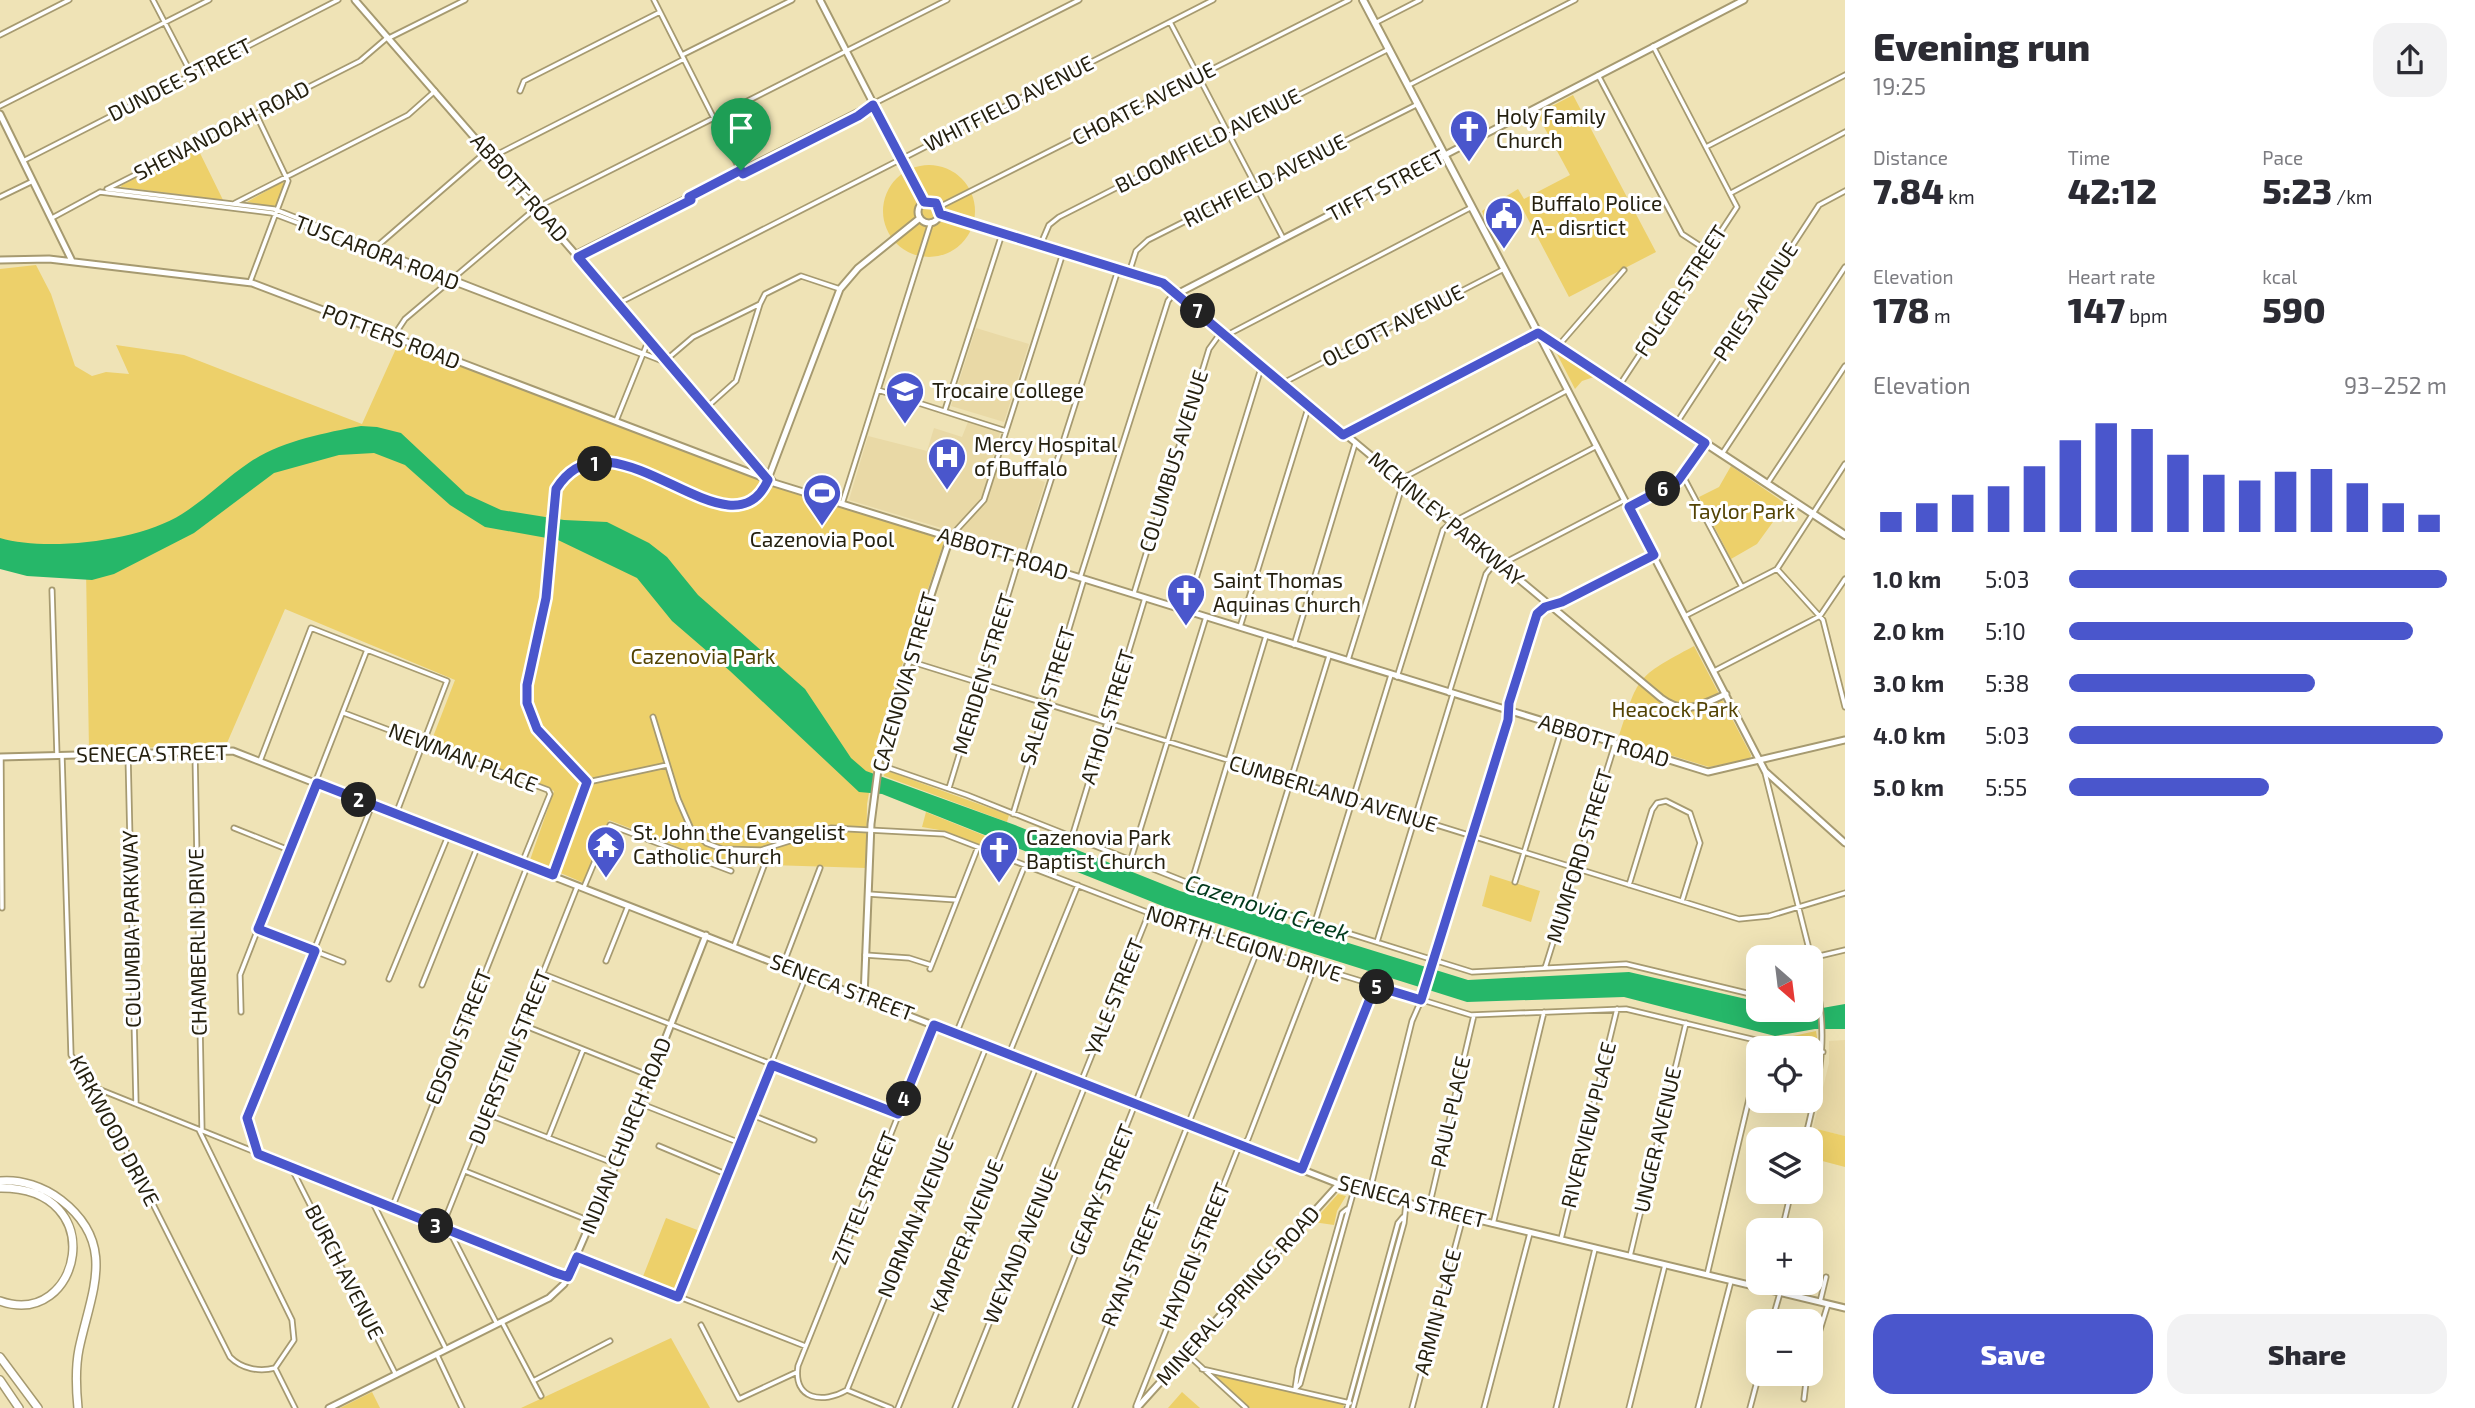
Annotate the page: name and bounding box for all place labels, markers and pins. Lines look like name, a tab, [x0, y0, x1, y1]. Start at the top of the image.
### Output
pin	[711, 98, 771, 170]
place label: Holy Family Church	[1496, 103, 1606, 152]
church icon: Holy Family Church	[1448, 108, 1490, 163]
place label: Buffalo Police A- disrtict	[1531, 190, 1662, 239]
public building icon: Buffalo Police A- disrtict	[1483, 195, 1525, 250]
pin: 7	[1180, 294, 1216, 328]
school or university icon: Trocaire College	[884, 370, 926, 425]
place label: Trocaire College	[932, 377, 1084, 402]
place label: Mercy Hospital of Buffalo	[974, 431, 1118, 480]
hospital icon: Mercy Hospital of Buffalo	[926, 436, 968, 491]
pin: 1	[578, 447, 612, 482]
sports icon: Cazenovia Pool	[801, 472, 843, 527]
pin: 6	[1646, 472, 1680, 506]
place label: Cazenovia Pool	[750, 526, 895, 551]
place label: Saint Thomas Aquinas Church	[1213, 567, 1361, 616]
church icon: Saint Thomas Aquinas Church	[1165, 572, 1207, 627]
pin: 2	[342, 782, 376, 818]
place label: St. John the Evangelist Catholic Church	[633, 819, 845, 868]
temple icon: St. John the Evangelist Catholic Church	[585, 824, 627, 879]
place label: Cazenovia Park Baptist Church	[1026, 824, 1171, 873]
church icon: Cazenovia Park Baptist Church	[978, 829, 1020, 884]
pin: 5	[1360, 970, 1394, 1004]
pin: 4	[886, 1082, 922, 1116]
pin: 3	[418, 1208, 453, 1244]

